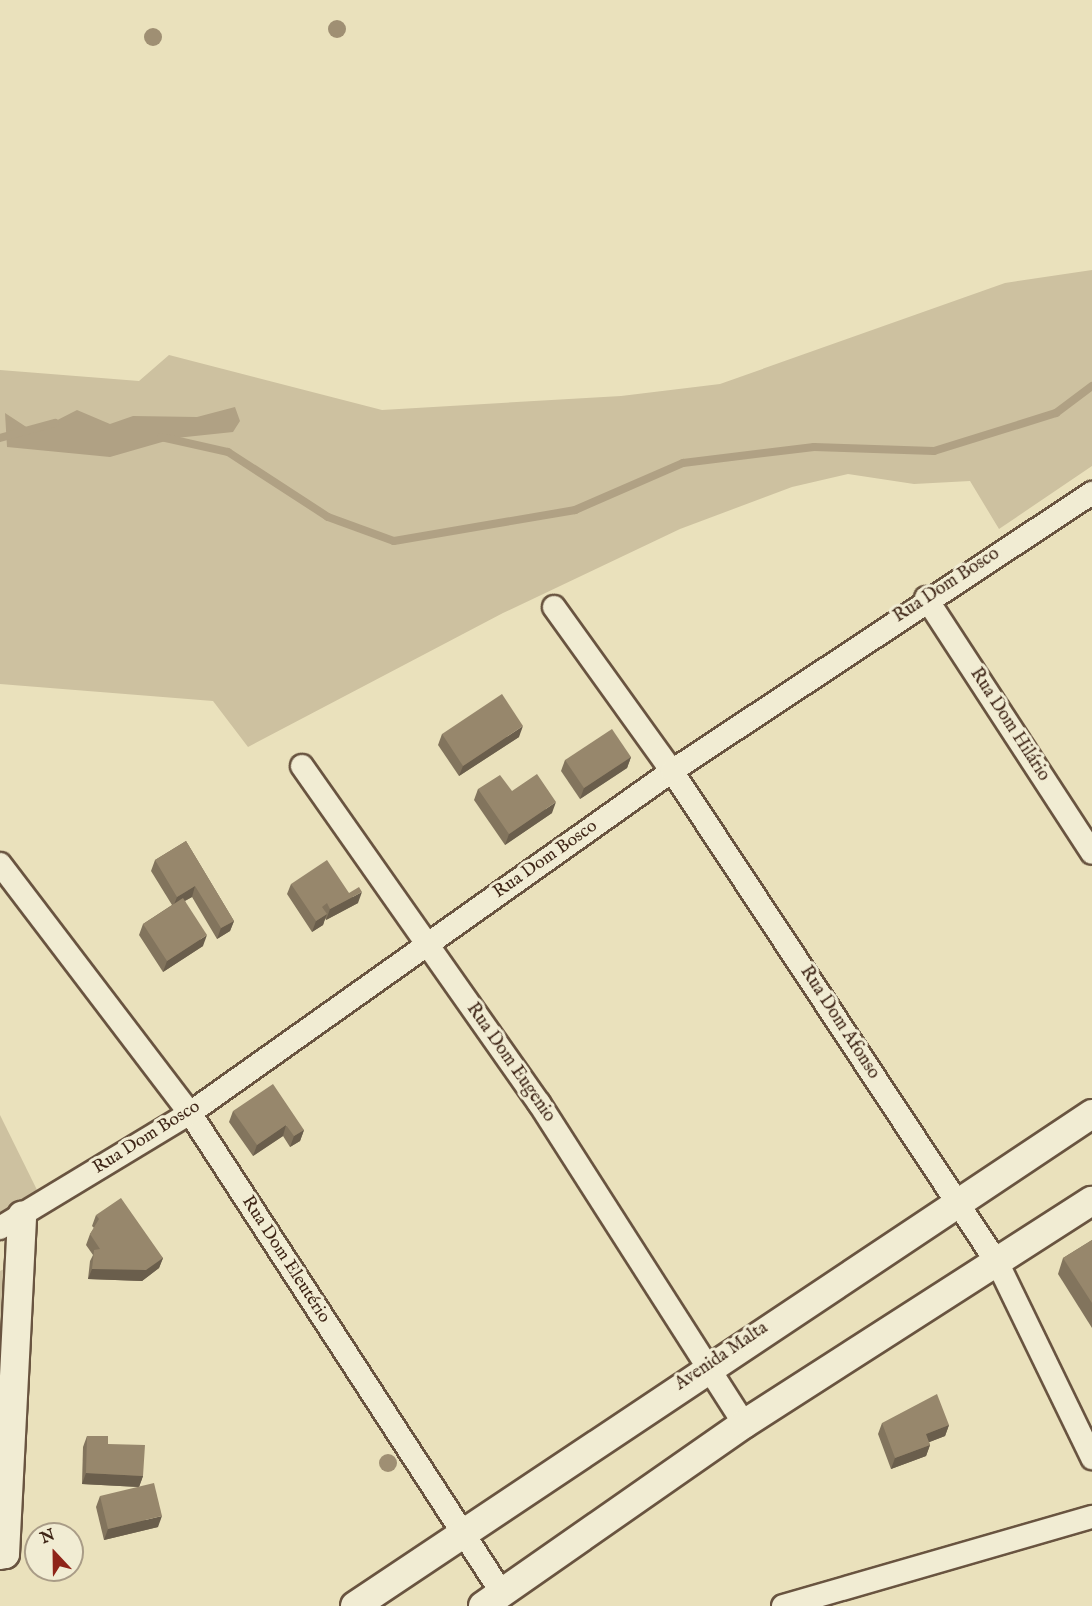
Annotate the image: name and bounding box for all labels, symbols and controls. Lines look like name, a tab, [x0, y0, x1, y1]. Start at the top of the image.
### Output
street label: Rua Dom Bosco	[890, 544, 1004, 628]
street label: Rua Dom Hilário	[964, 664, 1054, 786]
street label: Rua Dom Bosco	[490, 816, 602, 904]
street label: Rua Dom Afonso	[794, 962, 884, 1084]
street label: Rua Dom Eugenio	[461, 999, 559, 1127]
street label: Rua Dom Bosco	[90, 1097, 204, 1179]
street label: Rua Dom Eleutério	[236, 1192, 334, 1328]
street label: Avenida Malta	[672, 1318, 772, 1396]
north arrow	[24, 1522, 84, 1582]
text: N	[38, 1525, 58, 1549]

